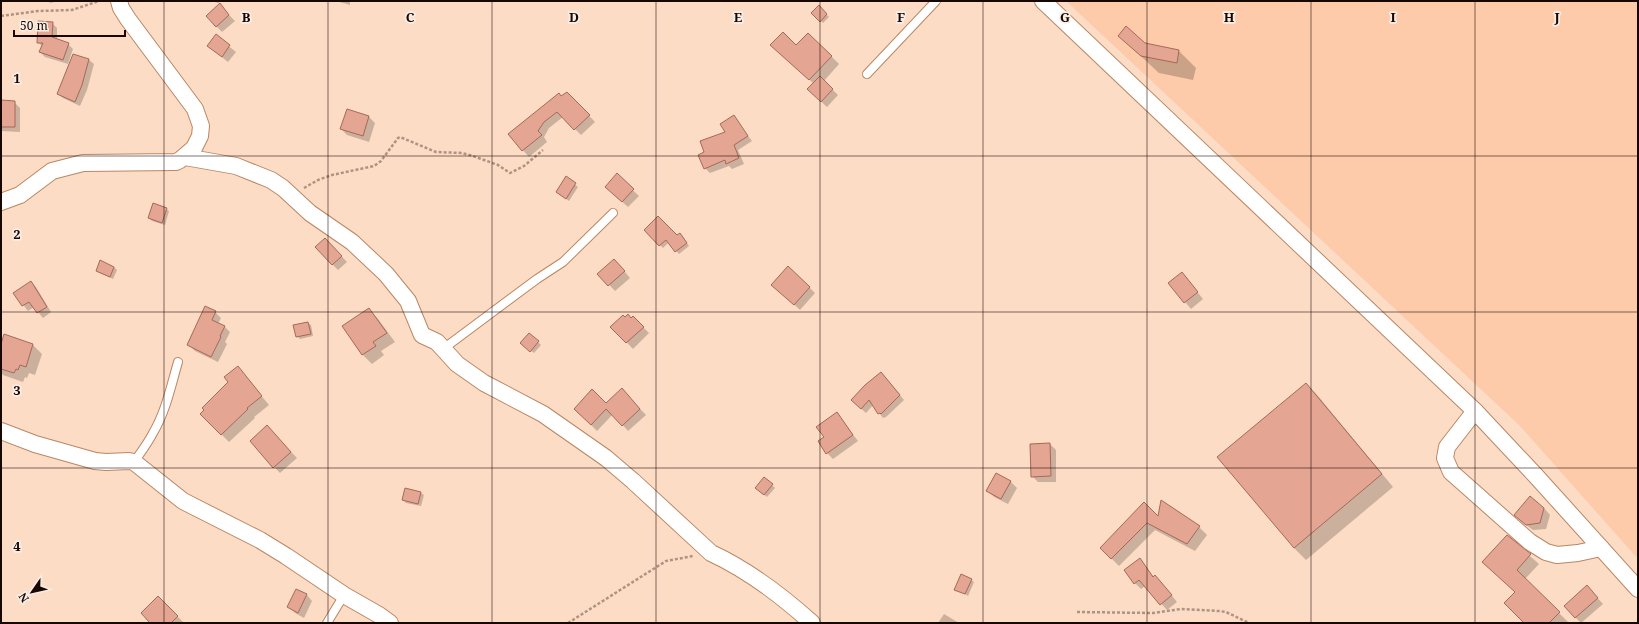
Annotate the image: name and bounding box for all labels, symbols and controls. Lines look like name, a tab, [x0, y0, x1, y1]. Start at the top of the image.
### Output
text: B	[242, 8, 251, 26]
text: C	[406, 8, 415, 26]
text: D	[569, 8, 579, 26]
text: E	[734, 8, 743, 26]
text: F	[897, 8, 905, 26]
text: G	[1060, 8, 1070, 26]
text: H	[1224, 8, 1235, 26]
text: I	[1390, 8, 1396, 26]
text: J	[1553, 8, 1560, 26]
scale bar	[14, 12, 125, 38]
text: 50 m	[20, 17, 48, 34]
text: 1	[13, 69, 21, 87]
text: 2	[13, 225, 21, 243]
text: 3	[13, 381, 21, 399]
text: 4	[13, 537, 21, 555]
north arrow	[12, 572, 52, 612]
text: N	[14, 590, 32, 606]

